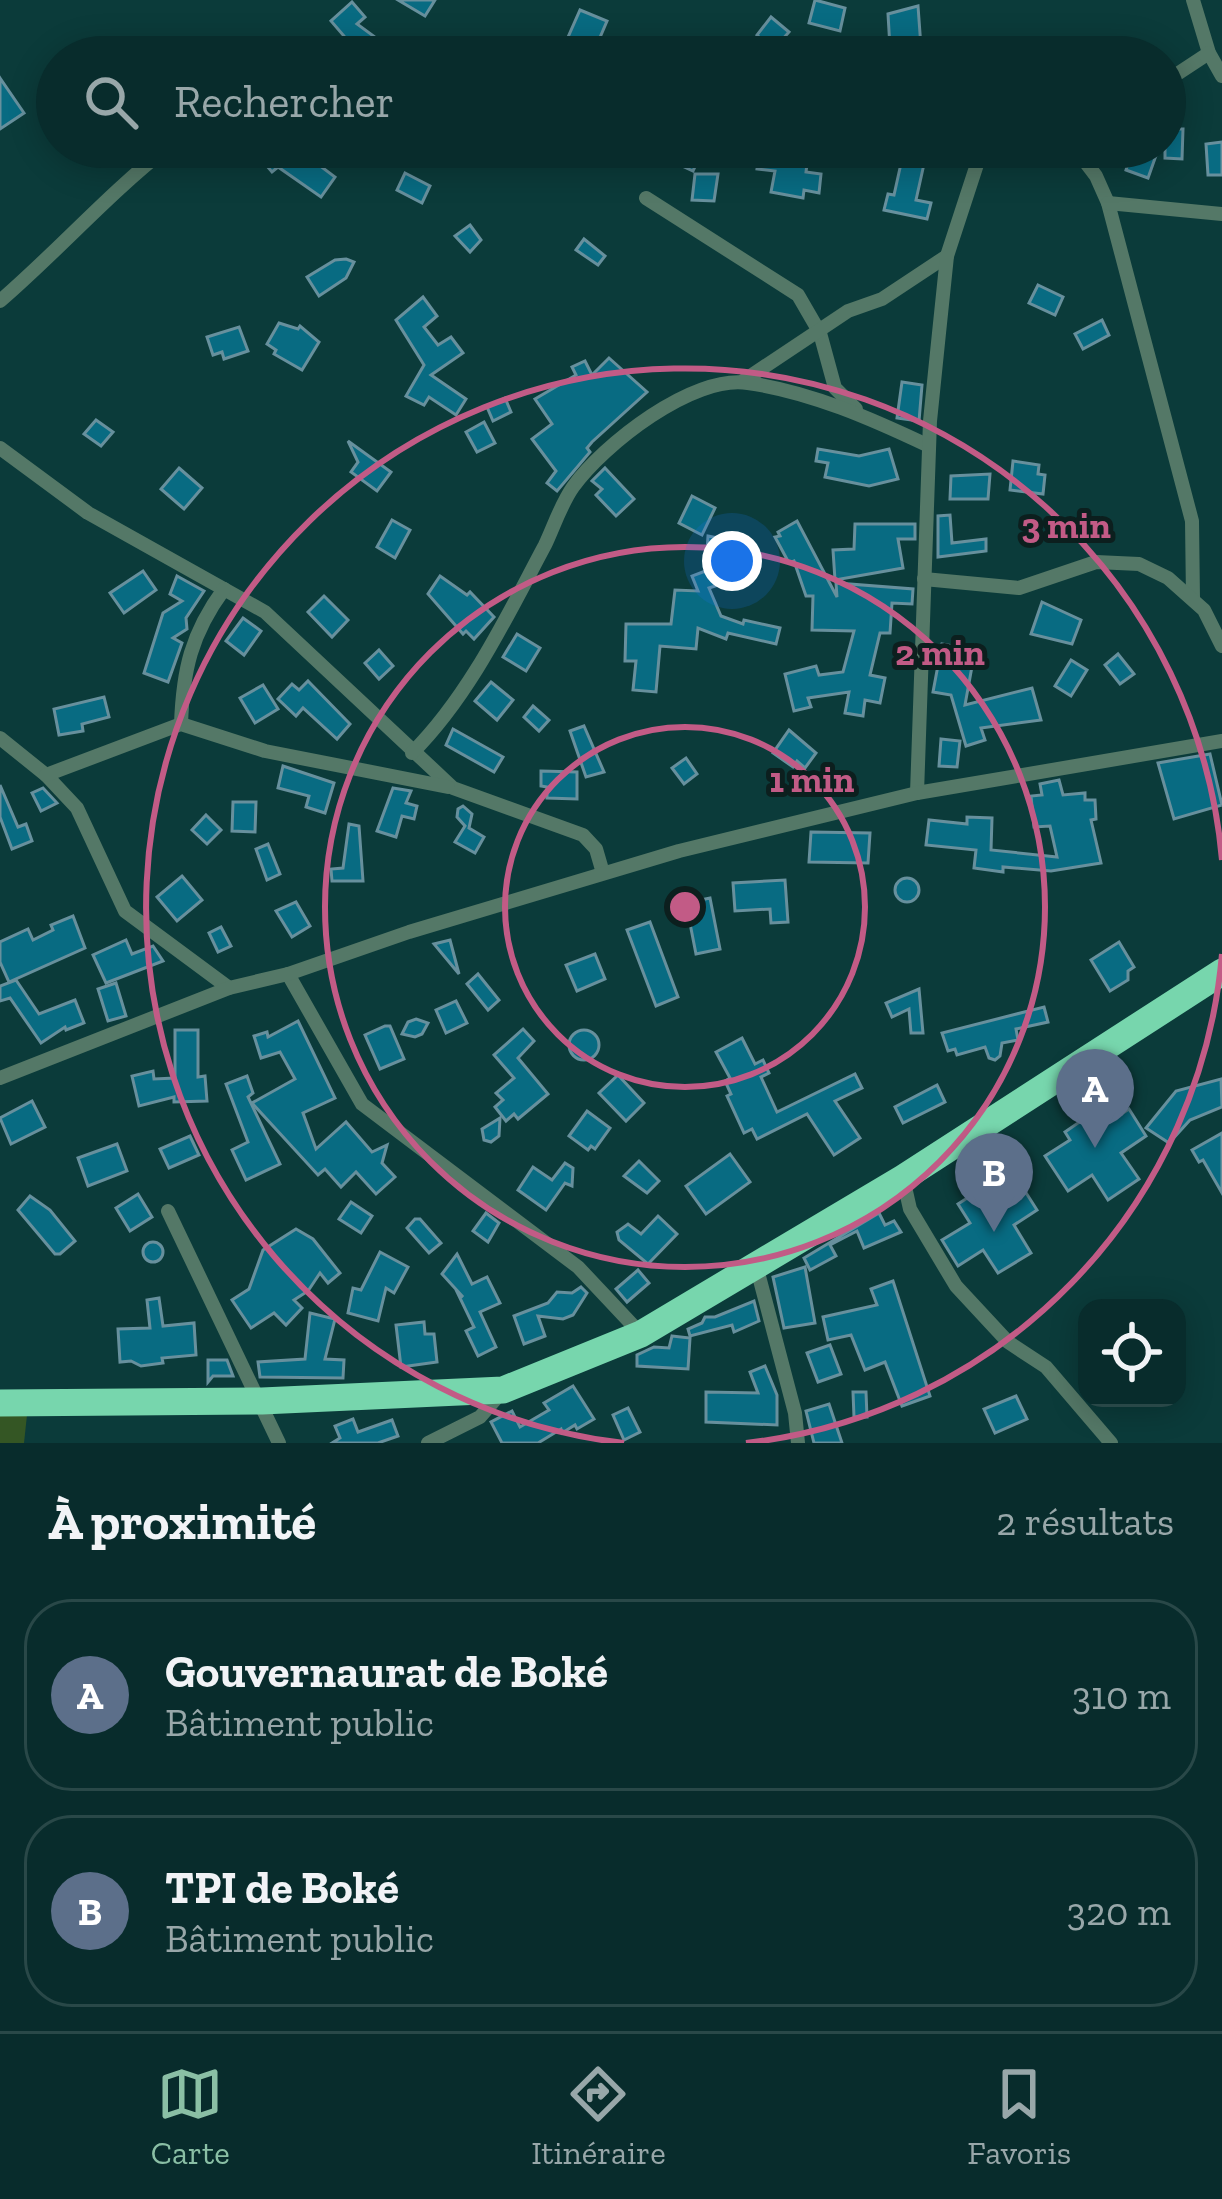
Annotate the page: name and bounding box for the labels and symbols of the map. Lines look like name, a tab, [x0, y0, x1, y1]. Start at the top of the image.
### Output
text: 3 min	[1021, 504, 1111, 547]
your location	[702, 531, 762, 591]
text: 2 min	[895, 631, 985, 674]
text: 1 min	[770, 758, 854, 801]
centre of rings	[664, 886, 706, 928]
pin: A	[1056, 1049, 1134, 1148]
pin: B	[955, 1133, 1033, 1232]

